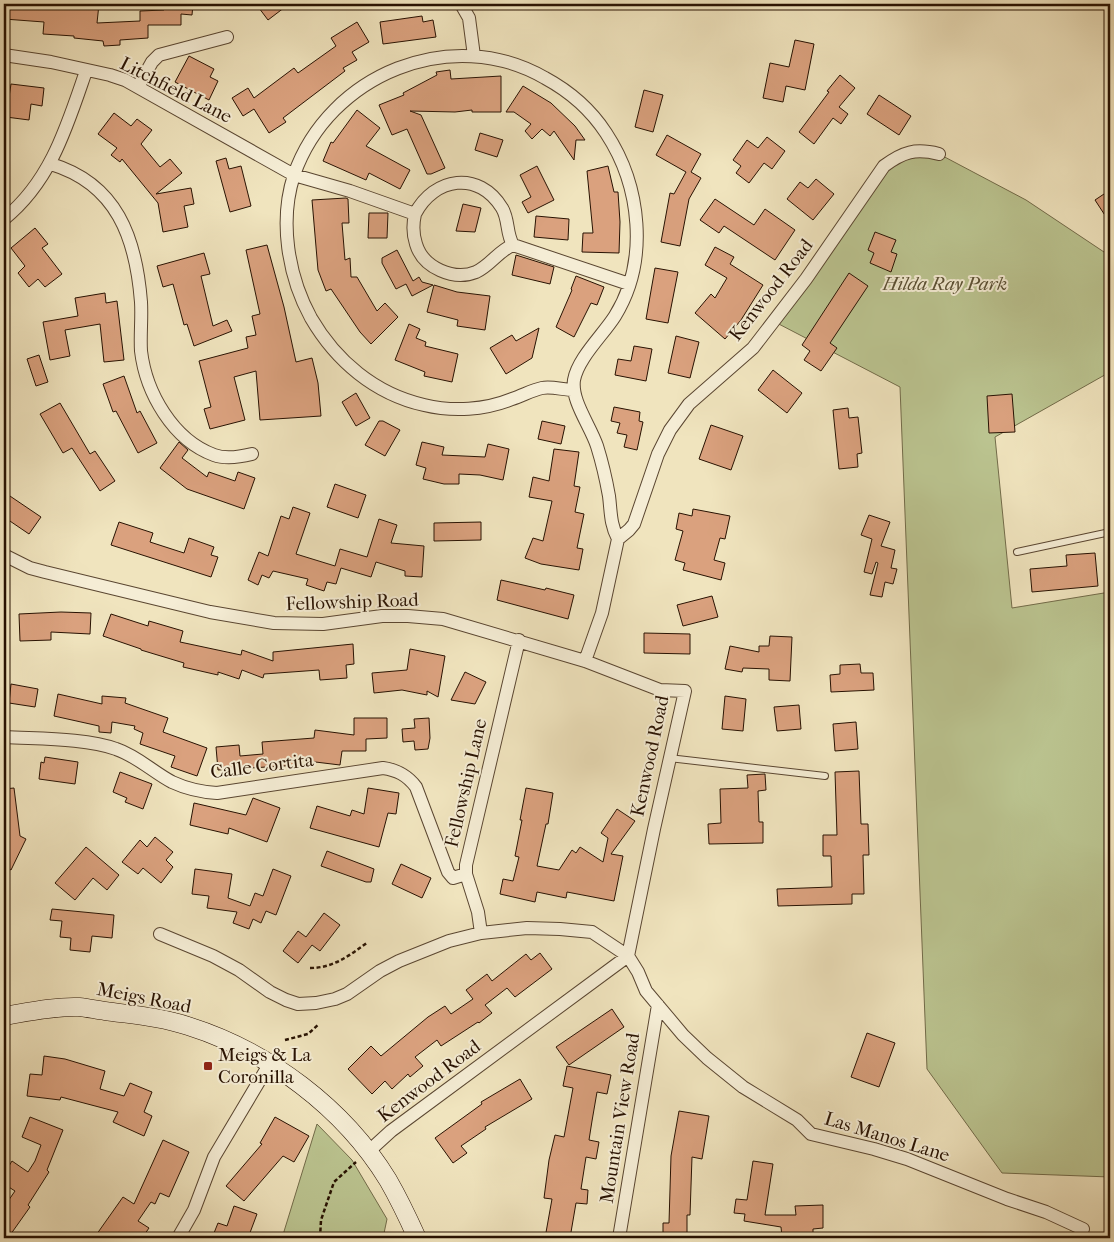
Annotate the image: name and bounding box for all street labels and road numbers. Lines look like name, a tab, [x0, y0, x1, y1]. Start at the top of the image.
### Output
street label: Litchfield Lane	[116, 52, 236, 128]
street label: Kenwood Road	[724, 234, 818, 345]
street label: Fellowship Road	[285, 589, 420, 615]
street label: Kenwood Road	[626, 693, 674, 819]
street label: Fellowship Lane	[440, 716, 492, 850]
street label: Calle Cortita	[209, 749, 315, 783]
street label: Meigs Road	[95, 978, 194, 1018]
street label: Mountain View Road	[596, 1031, 644, 1205]
street label: Kenwood Road	[373, 1035, 485, 1127]
street label: Las Manos Lane	[822, 1107, 952, 1167]

